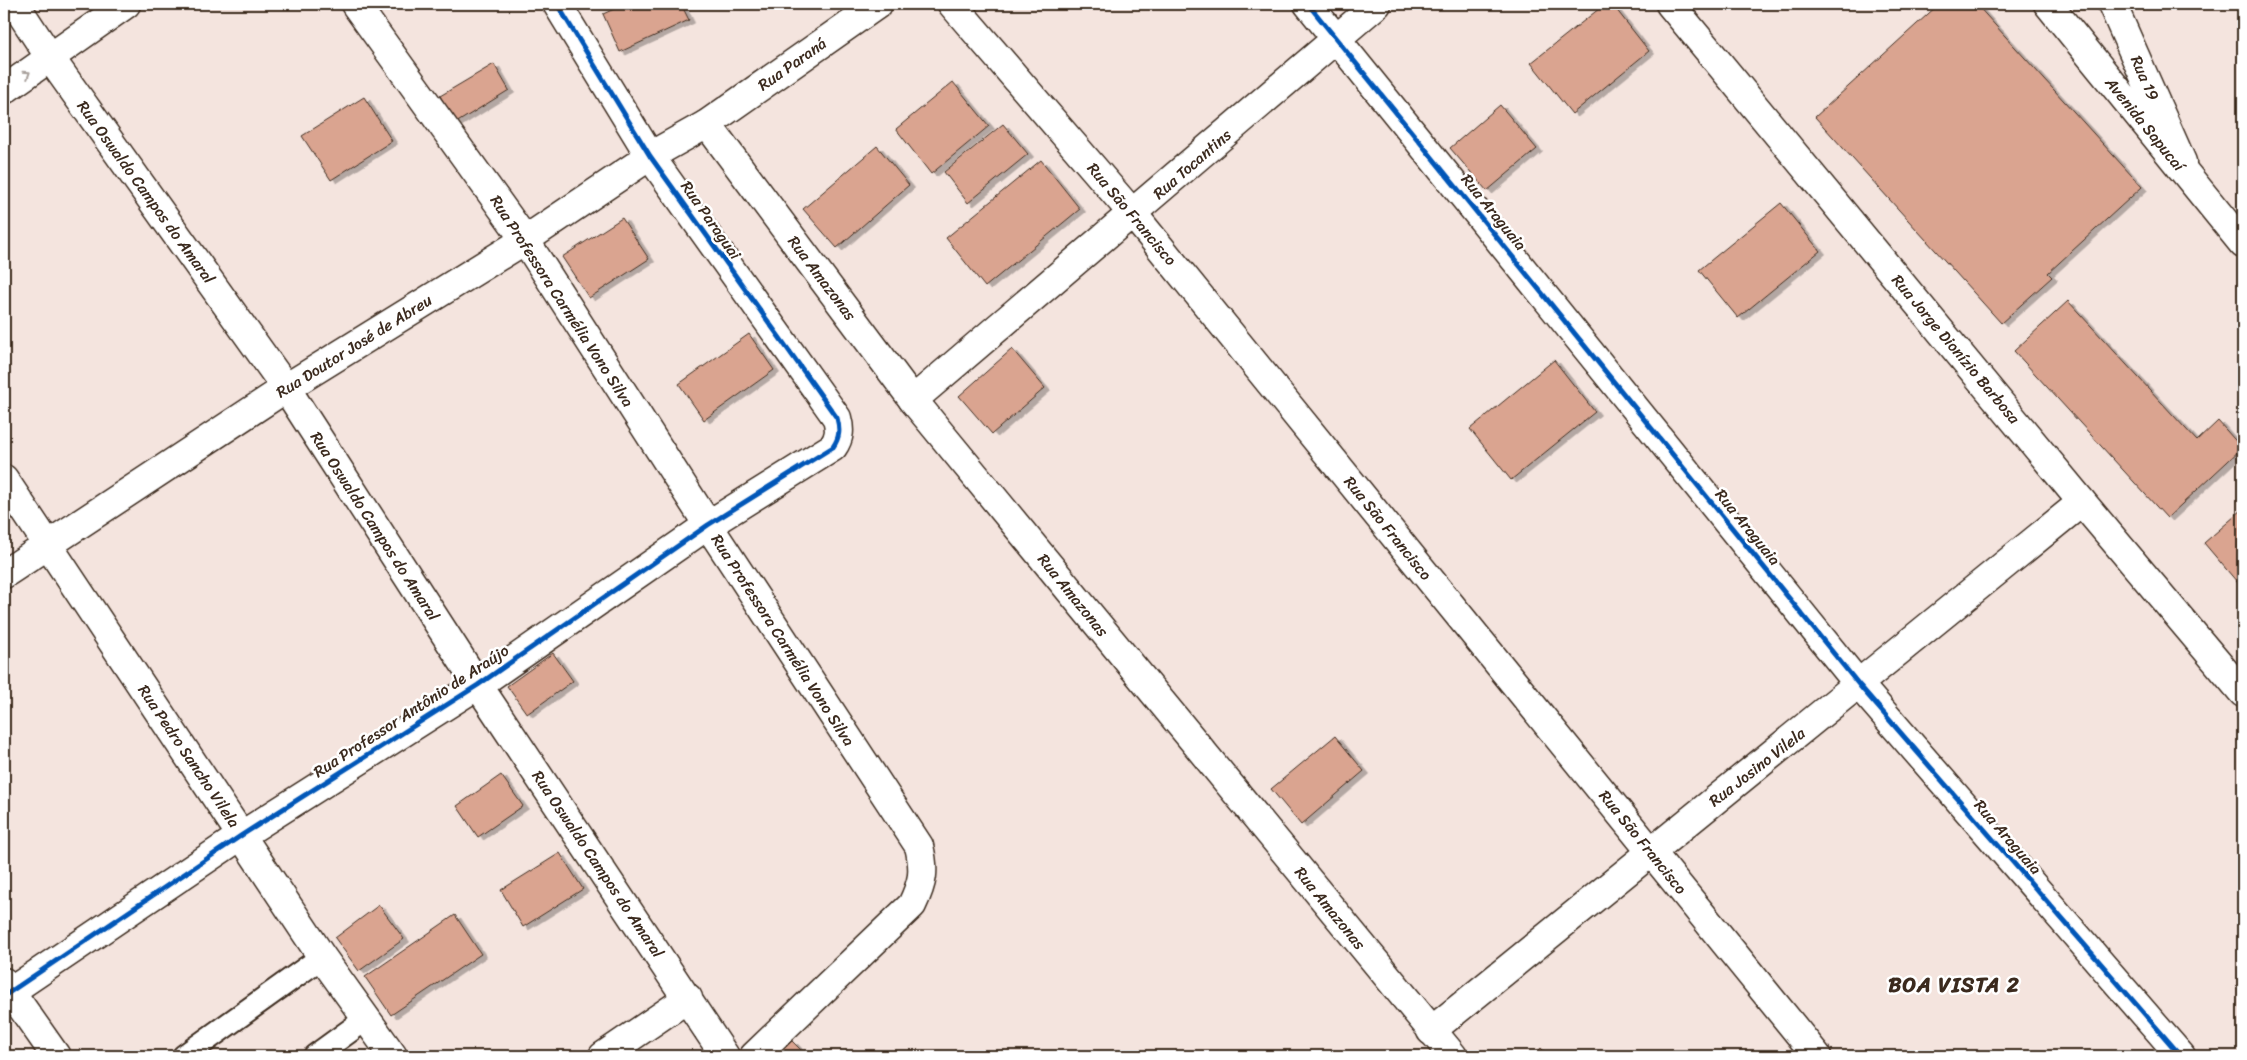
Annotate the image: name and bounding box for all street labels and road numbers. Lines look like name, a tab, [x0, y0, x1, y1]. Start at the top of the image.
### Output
street label: Rua Paraná	[751, 29, 833, 99]
street label: Rua 19	[2122, 51, 2168, 106]
street label: Avenida Sapucaí	[2097, 69, 2194, 180]
street label: Rua Oswaldo Campos do Amaral	[69, 94, 223, 290]
street label: Rua Tocantins	[1146, 121, 1239, 207]
street label: Rua São Francisco	[1080, 156, 1184, 272]
street label: Rua Araguaia	[1454, 167, 1534, 257]
street label: Rua Paraguai	[673, 174, 749, 266]
street label: Rua Professora Carmélia Vono Silva	[482, 189, 642, 413]
street label: Rua Amazonas	[780, 229, 864, 328]
street label: Rua Jorge Dionízio Barbosa	[1884, 267, 2028, 431]
street label: Rua Doutor José de Abreu	[270, 286, 438, 406]
street label: Rua Oswaldo Campos do Amaral	[303, 425, 448, 627]
street label: Rua São Francisco	[1336, 469, 1440, 587]
street label: Rua Araguaia	[1708, 482, 1788, 572]
street label: Rua Professora Carmélia Vono Silva	[703, 528, 863, 752]
street label: Rua Amazonas	[1030, 547, 1116, 644]
street label: Rua Professor Antônio de Araújo	[307, 636, 515, 786]
street label: Rua Pedro Sancho Vilela	[130, 678, 248, 834]
street label: Rua Josino Vilela	[1702, 719, 1813, 814]
street label: Rua Oswaldo Campos do Amaral	[524, 764, 672, 964]
street label: Rua São Francisco	[1591, 783, 1695, 901]
street label: Rua Araguaia	[1967, 792, 2049, 882]
street label: Rua Amazonas	[1287, 860, 1373, 957]

